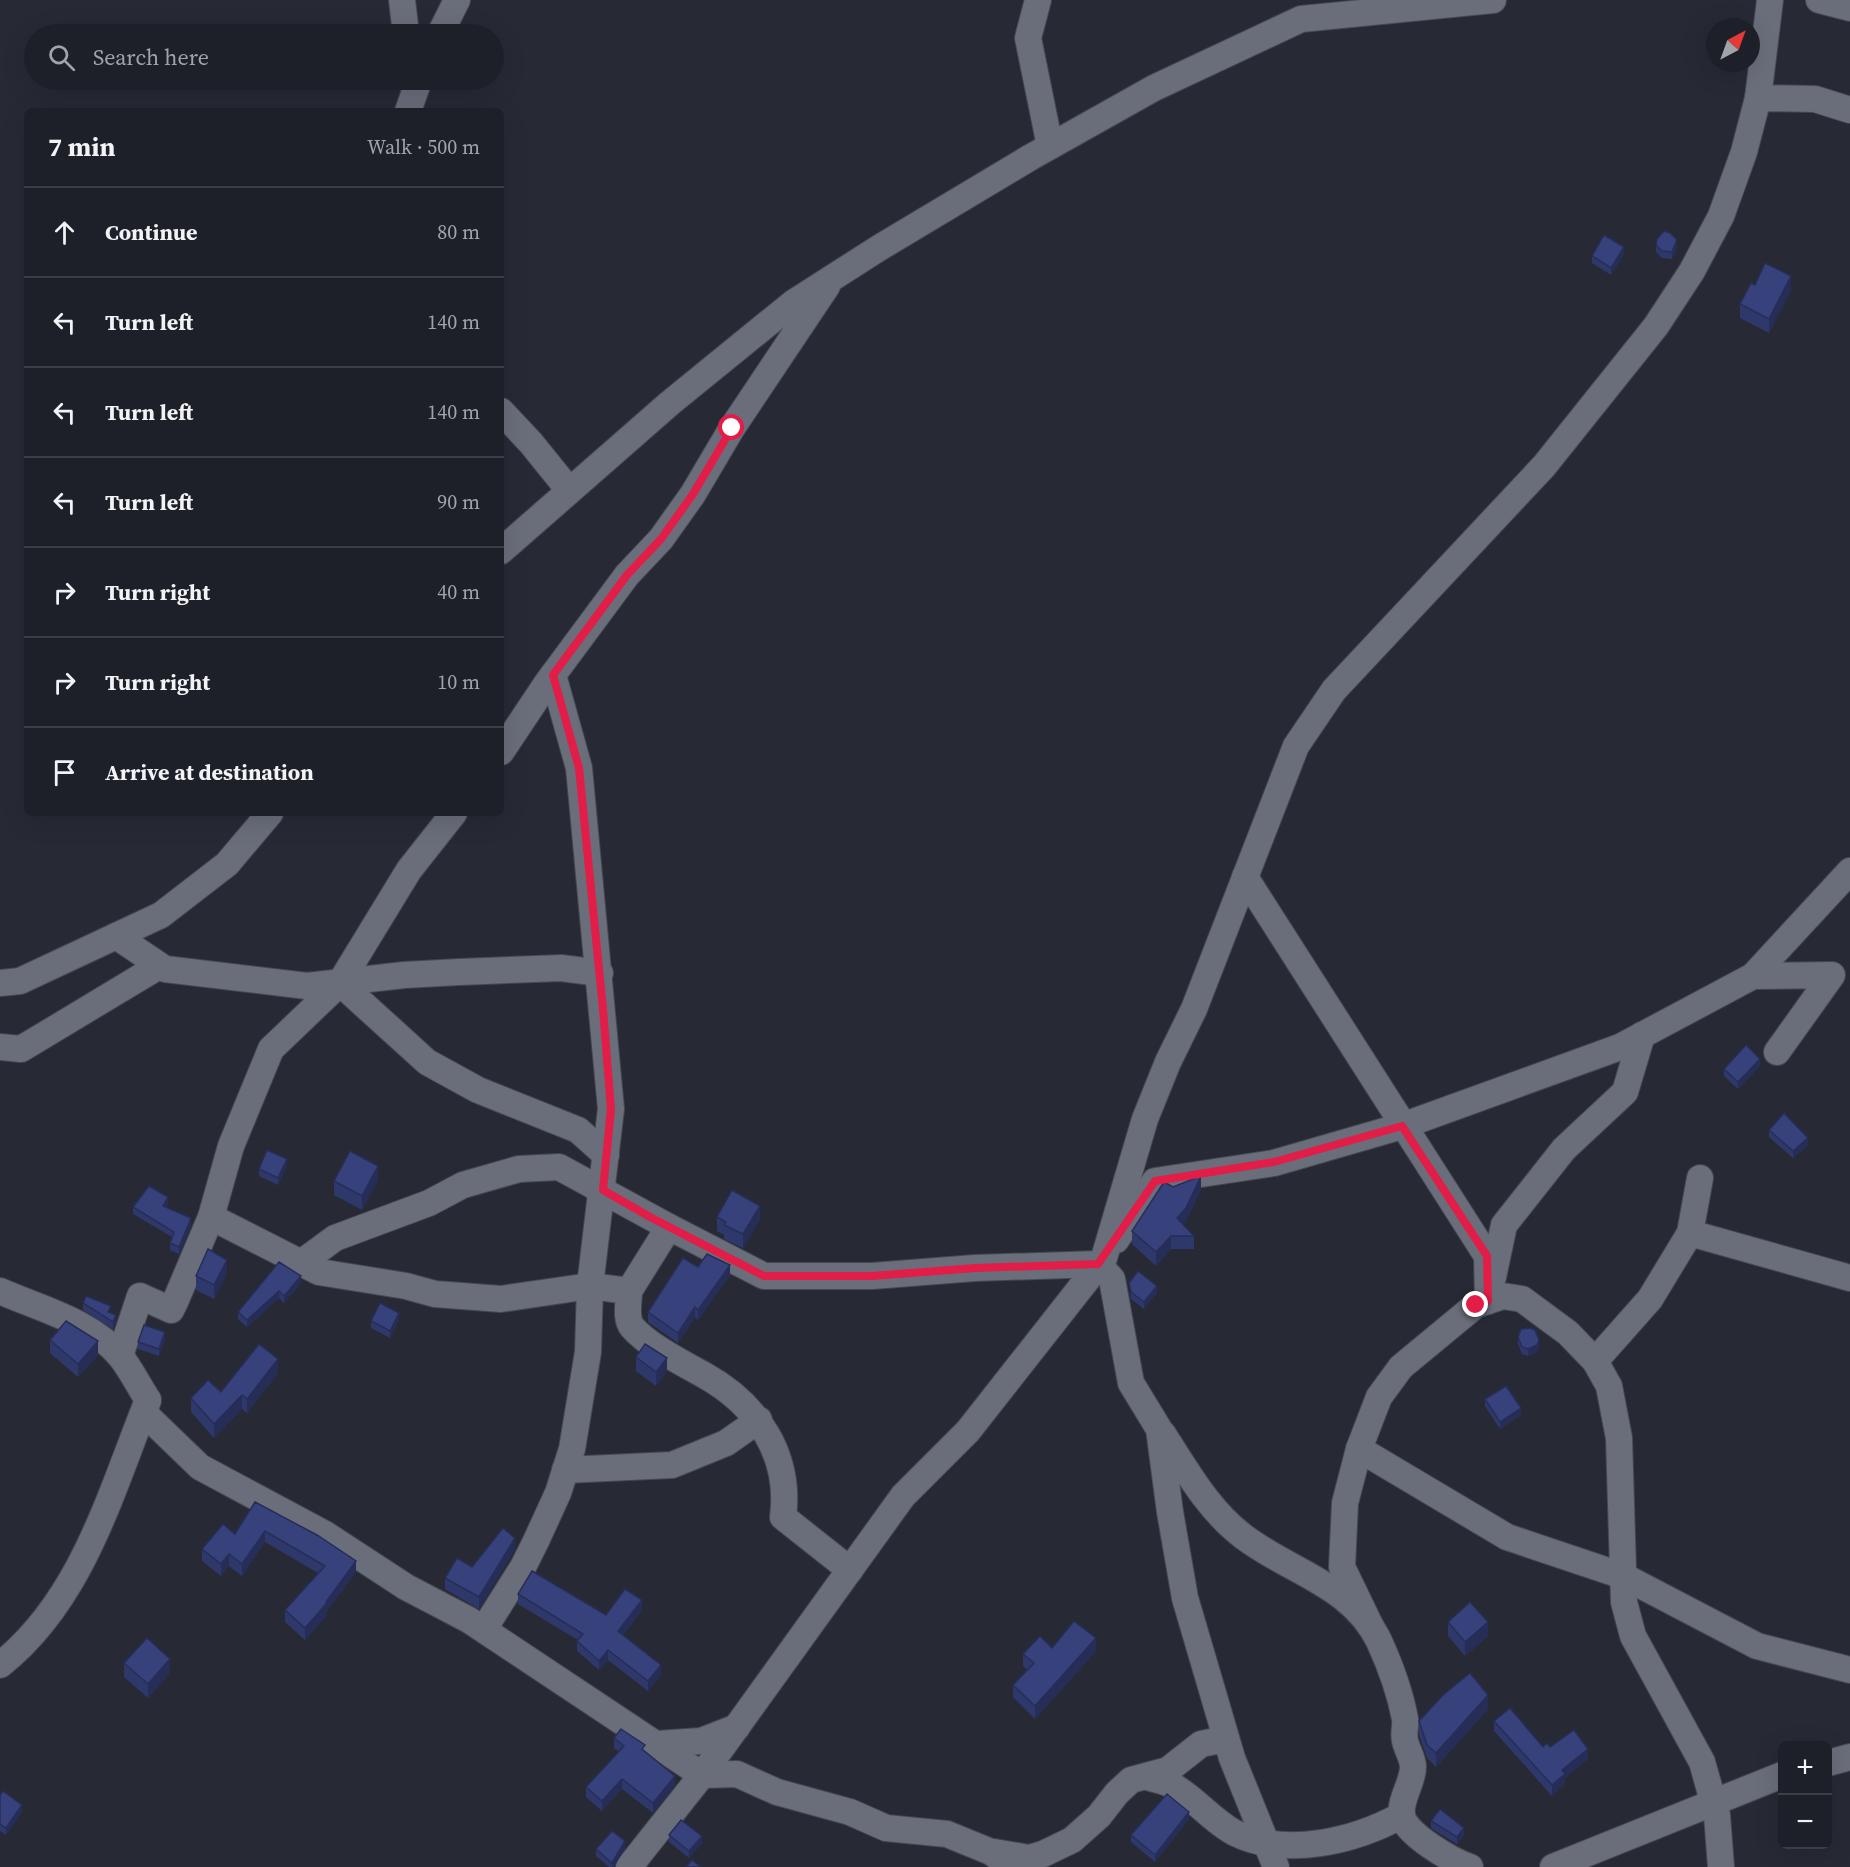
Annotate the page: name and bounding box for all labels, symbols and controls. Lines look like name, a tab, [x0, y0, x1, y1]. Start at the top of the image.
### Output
north arrow	[1706, 18, 1760, 72]
search box	[24, 24, 504, 90]
icon: search	[45, 41, 78, 74]
text: Search here	[93, 42, 209, 72]
text: 7 min	[48, 129, 115, 165]
text: Walk · 500 m	[367, 133, 480, 161]
icon: ahead	[48, 216, 81, 249]
text: Continue	[105, 217, 198, 247]
text: 80 m	[437, 218, 480, 246]
icon: left	[48, 306, 81, 339]
text: Turn left	[105, 307, 193, 337]
text: 140 m	[427, 308, 480, 336]
icon: left	[48, 396, 81, 429]
text: Turn left	[105, 397, 193, 427]
text: 140 m	[427, 398, 480, 426]
route start	[718, 414, 744, 440]
icon: left	[48, 486, 81, 519]
text: Turn left	[105, 487, 193, 517]
text: 90 m	[437, 488, 480, 516]
icon: right	[48, 576, 81, 609]
text: Turn right	[105, 577, 210, 607]
text: 40 m	[437, 578, 480, 606]
icon: right	[48, 666, 81, 699]
text: Turn right	[105, 667, 210, 697]
text: 10 m	[437, 668, 480, 696]
icon: arrive	[48, 756, 81, 789]
text: Arrive at destination	[105, 757, 314, 787]
route end	[1462, 1291, 1488, 1317]
map controls	[1778, 1741, 1832, 1849]
button: +	[1778, 1741, 1832, 1795]
button: −	[1778, 1795, 1832, 1849]

